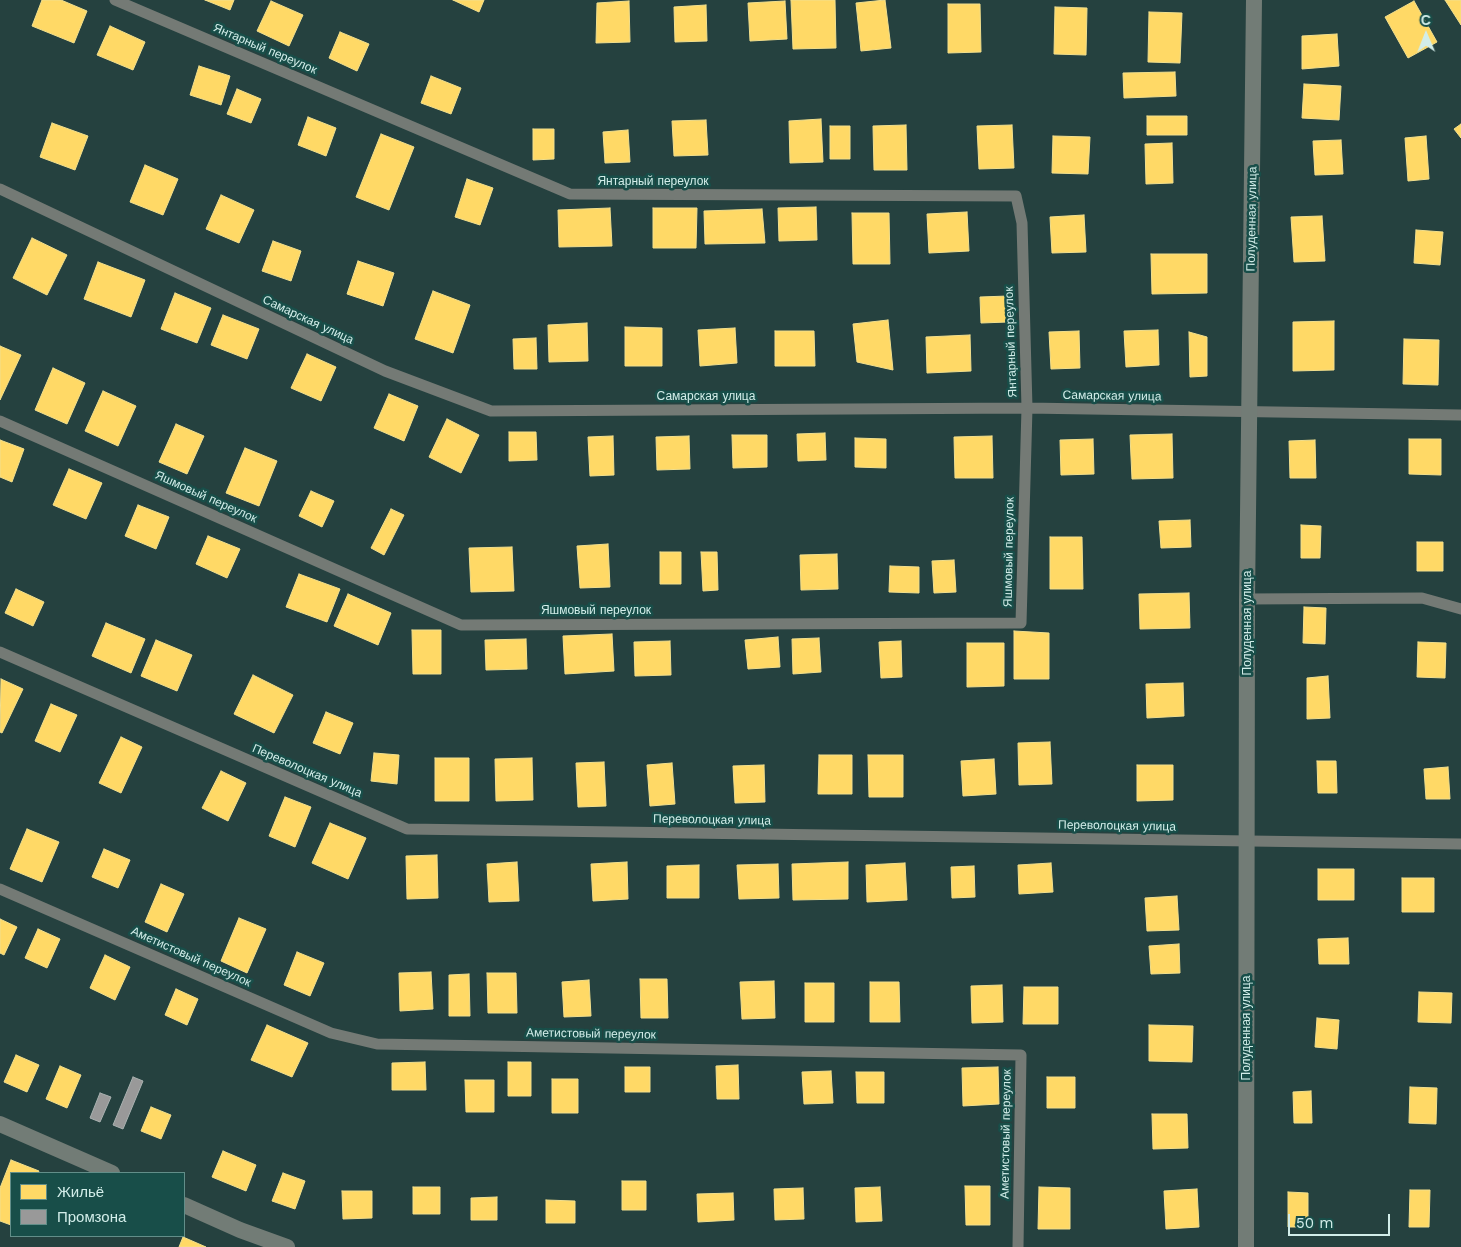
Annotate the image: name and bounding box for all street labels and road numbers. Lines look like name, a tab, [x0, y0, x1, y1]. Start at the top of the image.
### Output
street label: Янтарный переулок	[211, 21, 319, 77]
street label: Полуденная улица	[1244, 166, 1260, 272]
street label: Янтарный переулок	[597, 174, 709, 188]
street label: Янтарный переулок	[1002, 286, 1020, 398]
street label: Самарская улица	[260, 293, 356, 347]
street label: Самарская улица	[1062, 388, 1162, 404]
street label: Самарская улица	[657, 389, 755, 403]
street label: Яшмовый переулок	[153, 468, 259, 526]
street label: Яшмовый переулок	[1001, 497, 1017, 607]
street label: Полуденная улица	[1240, 571, 1254, 675]
street label: Яшмовый переулок	[541, 603, 651, 617]
street label: Переволоцкая улица	[250, 741, 364, 801]
street label: Переволоцкая улица	[653, 812, 771, 828]
street label: Переволоцкая улица	[1058, 818, 1176, 834]
street label: Аметистовый переулок	[129, 924, 253, 990]
street label: Полуденная улица	[1239, 976, 1253, 1080]
street label: Аметистовый переулок	[526, 1026, 656, 1042]
street label: Аметистовый переулок	[998, 1069, 1014, 1199]

